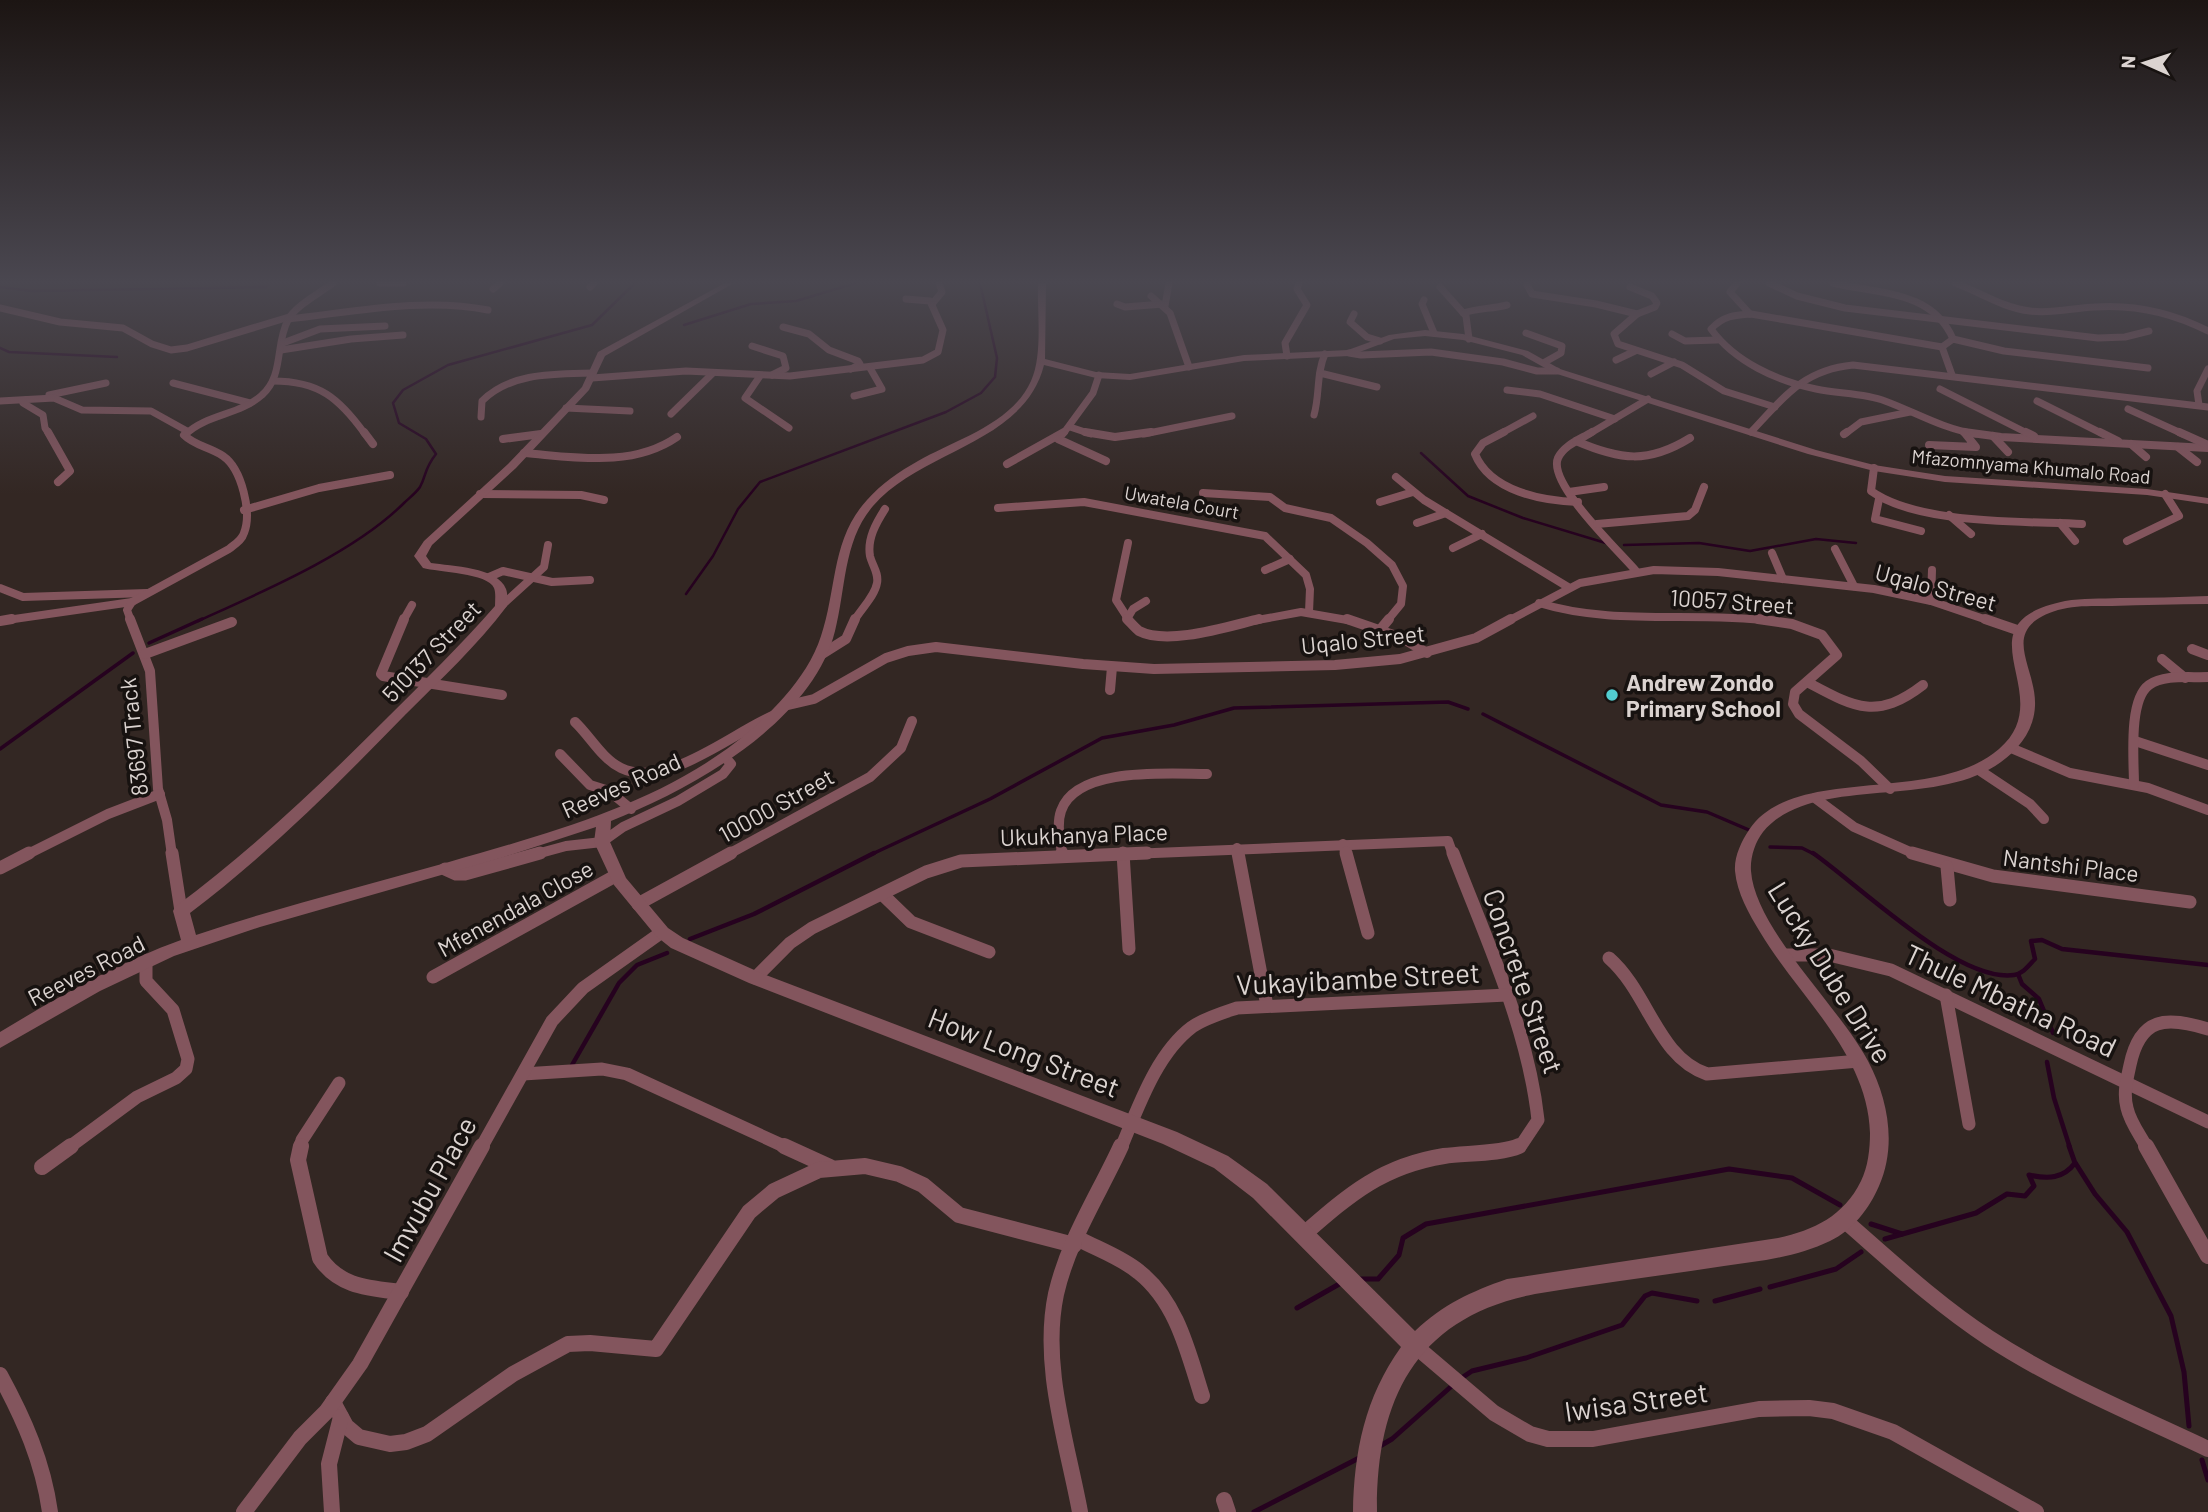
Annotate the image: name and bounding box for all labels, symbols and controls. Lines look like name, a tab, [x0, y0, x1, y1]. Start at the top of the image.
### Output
north arrow	[2110, 28, 2180, 98]
text: N	[2116, 55, 2139, 69]
street label: Mfazomnyama Khumalo Road	[1911, 444, 2151, 488]
street label: Uwatela Court	[1123, 481, 1241, 523]
street label: Uqalo Street	[1872, 557, 2000, 617]
street label: 10057 Street	[1669, 583, 1795, 619]
street label: 510137 Street	[376, 595, 486, 707]
street label: Uqalo Street	[1300, 619, 1426, 659]
place label: Andrew Zondo Primary School	[1626, 668, 1781, 722]
street label: 83697 Track	[113, 677, 153, 797]
marker: Andrew Zondo Primary School	[1604, 687, 1620, 703]
street label: Reeves Road	[557, 746, 685, 824]
street label: 10000 Street	[713, 762, 839, 848]
street label: Ukukhanya Place	[999, 817, 1169, 851]
street label: Nantshi Place	[2001, 843, 2141, 887]
street label: Mfenendala Close	[432, 854, 598, 962]
street label: Lucky Dube Drive	[1761, 875, 1901, 1069]
street label: Concrete Street	[1476, 884, 1572, 1078]
street label: Reeves Road	[23, 929, 149, 1011]
street label: Thule Mbatha Road	[1900, 936, 2122, 1064]
street label: Vukayibambe Street	[1235, 955, 1481, 1001]
street label: How Long Street	[924, 1000, 1124, 1104]
street label: Imvubu Place	[375, 1110, 483, 1268]
street label: Iwisa Street	[1562, 1374, 1710, 1428]

